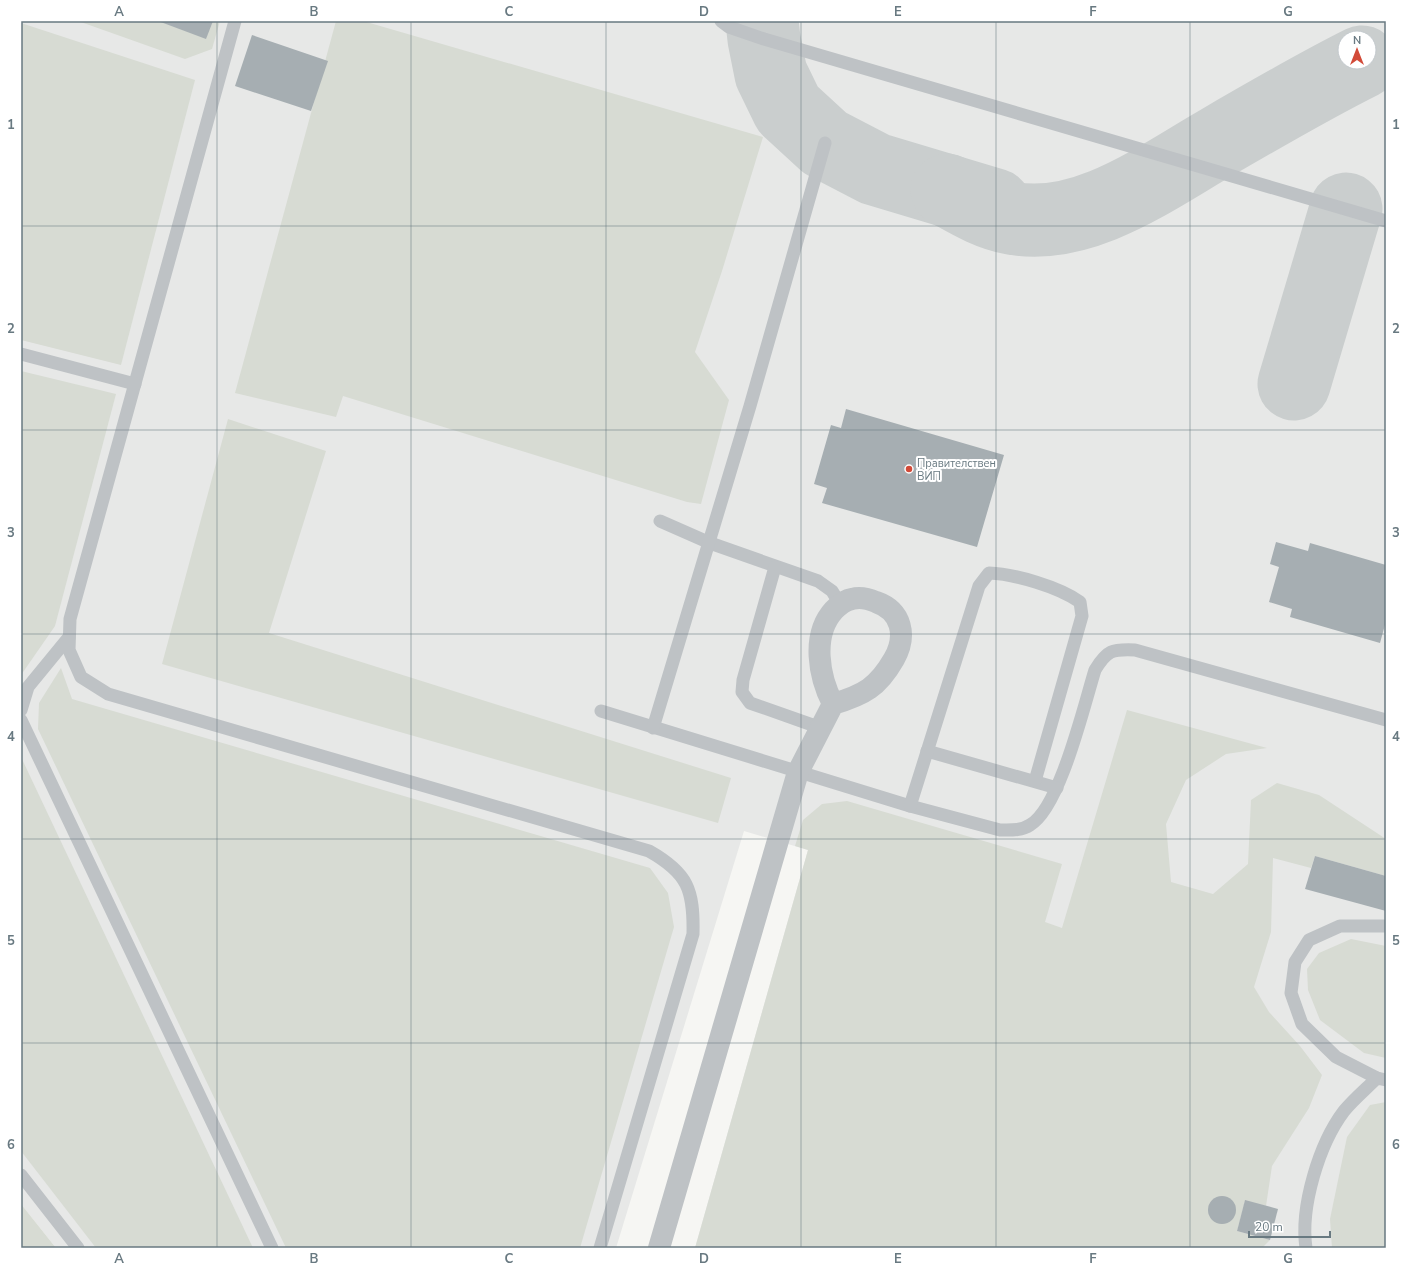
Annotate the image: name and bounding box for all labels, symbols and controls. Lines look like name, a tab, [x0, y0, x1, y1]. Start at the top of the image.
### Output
text: A	[114, 3, 124, 21]
text: B	[310, 3, 319, 21]
text: C	[505, 3, 514, 21]
text: D	[699, 3, 709, 21]
text: E	[894, 3, 902, 21]
text: F	[1089, 3, 1097, 21]
text: G	[1283, 3, 1293, 21]
north arrow	[1337, 30, 1377, 70]
text: N	[1353, 33, 1361, 48]
text: 1	[7, 116, 15, 134]
text: 1	[1392, 116, 1400, 134]
text: 2	[7, 320, 15, 338]
text: 2	[1392, 320, 1400, 338]
place label: Правителствен ВИП	[917, 456, 996, 484]
marker: Правителствен ВИП	[904, 464, 914, 474]
text: 3	[7, 524, 15, 542]
text: 3	[1392, 524, 1400, 542]
text: 4	[7, 728, 15, 746]
text: 4	[1392, 728, 1400, 746]
text: 5	[7, 932, 15, 950]
text: 5	[1392, 932, 1400, 950]
text: 6	[7, 1136, 15, 1154]
text: 6	[1392, 1136, 1400, 1154]
scale bar	[1249, 1213, 1330, 1239]
text: 20 m	[1255, 1219, 1283, 1235]
text: A	[114, 1250, 124, 1268]
text: B	[310, 1250, 319, 1268]
text: C	[505, 1250, 514, 1268]
text: D	[699, 1250, 709, 1268]
text: E	[894, 1250, 902, 1268]
text: F	[1089, 1250, 1097, 1268]
text: G	[1283, 1250, 1293, 1268]

